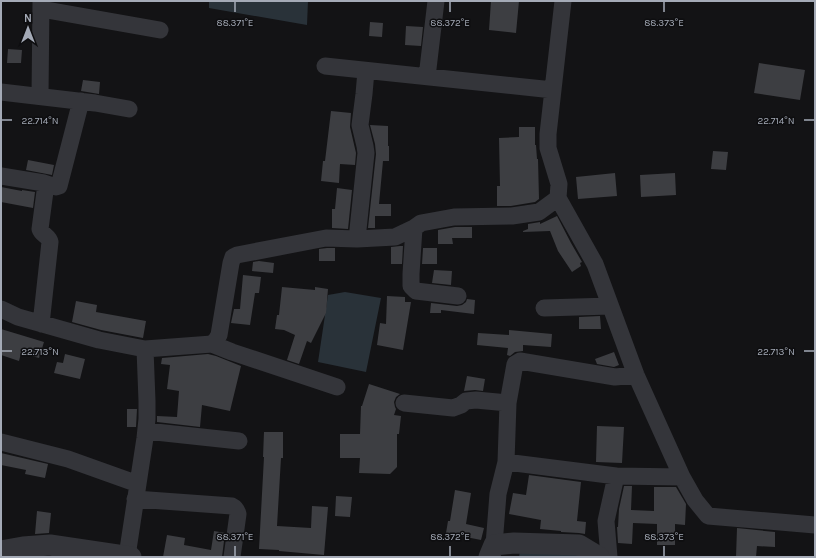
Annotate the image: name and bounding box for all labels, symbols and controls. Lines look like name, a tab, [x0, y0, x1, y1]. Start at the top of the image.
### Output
north arrow	[8, 8, 48, 48]
text: N	[24, 12, 32, 25]
text: 88.371°E	[216, 17, 254, 29]
text: 88.372°E	[430, 17, 470, 29]
text: 88.373°E	[644, 17, 684, 29]
text: 22.714°N	[21, 115, 59, 127]
text: 22.714°N	[757, 115, 795, 127]
text: 22.713°N	[21, 346, 59, 358]
text: 22.713°N	[757, 346, 795, 358]
text: 88.371°E	[216, 531, 254, 543]
text: 88.372°E	[430, 531, 470, 543]
text: 88.373°E	[644, 531, 684, 543]

